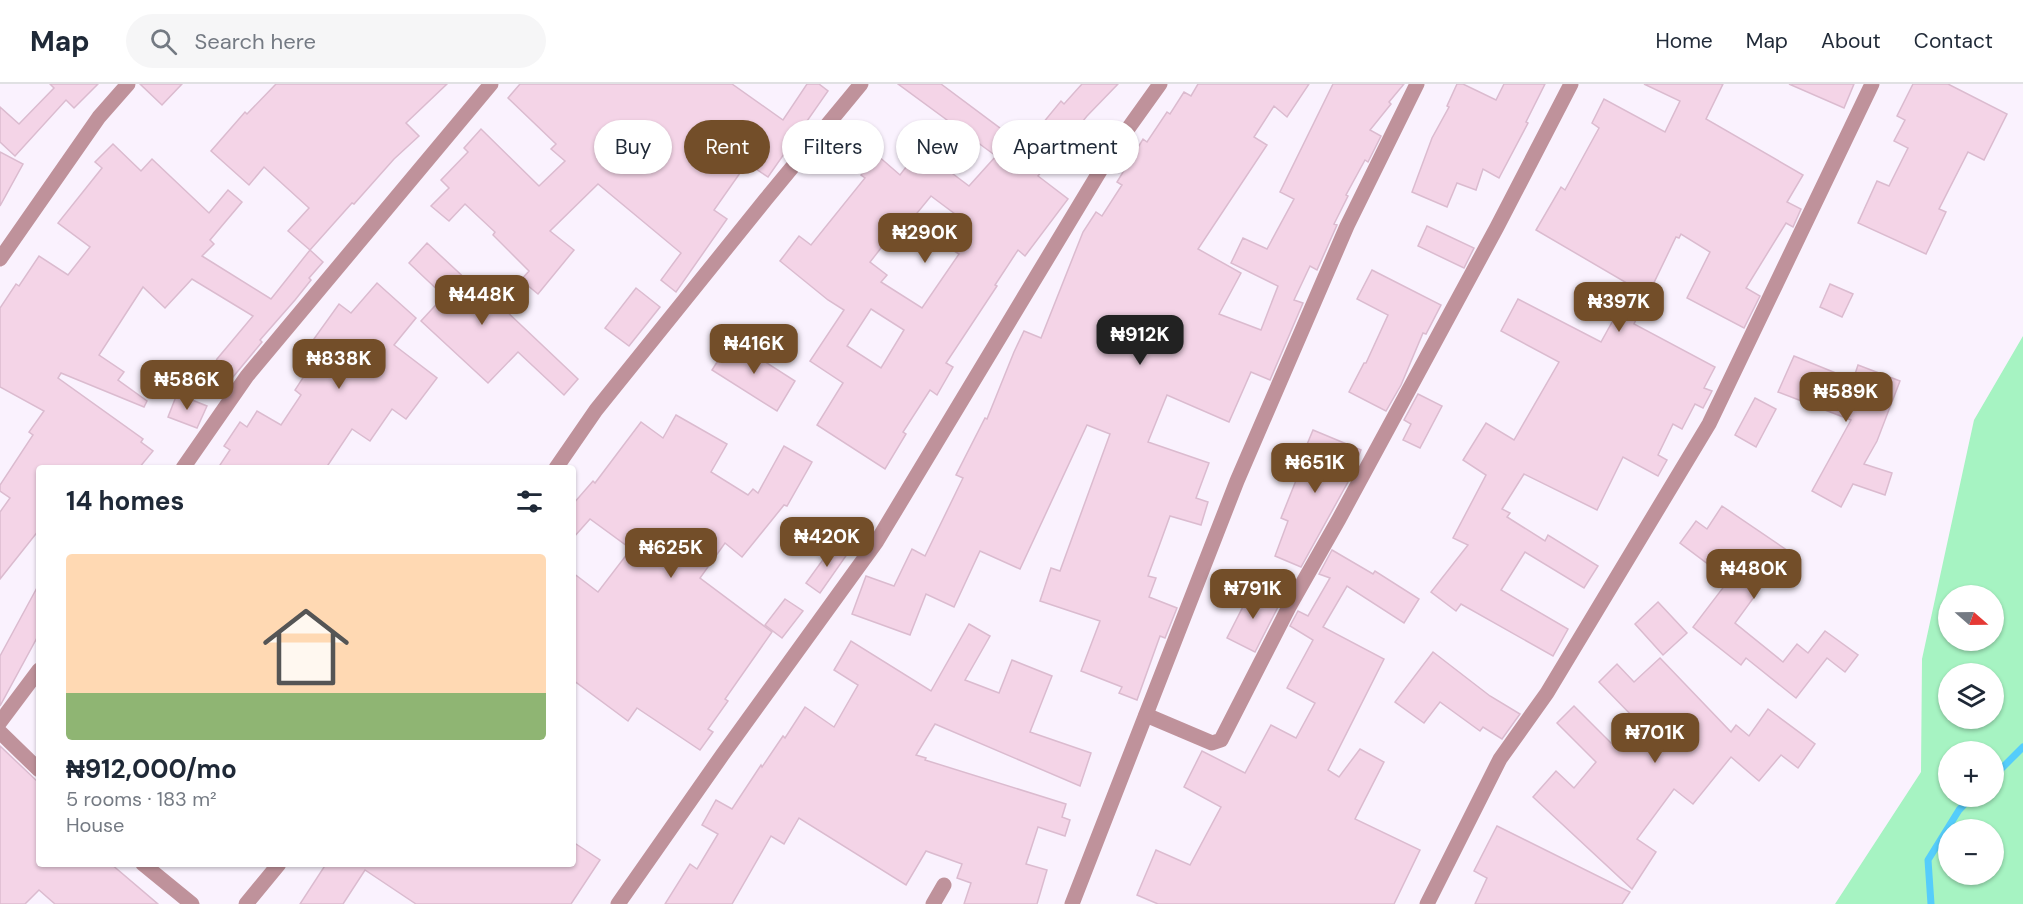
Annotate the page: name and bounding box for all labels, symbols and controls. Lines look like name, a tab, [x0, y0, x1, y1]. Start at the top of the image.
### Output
search box	[126, 14, 546, 68]
text: Map	[30, 23, 90, 60]
icon: search	[147, 25, 180, 58]
text: Search here	[195, 27, 316, 56]
text: Home	[1655, 27, 1713, 55]
text: Map	[1746, 27, 1788, 55]
text: About	[1821, 27, 1881, 55]
text: Contact	[1914, 27, 1993, 55]
chip: Buy	[594, 120, 672, 174]
chip: Rent	[684, 120, 770, 174]
chip: Filters	[782, 120, 884, 174]
chip: New	[896, 120, 980, 174]
chip: Apartment	[992, 120, 1139, 174]
pin: ₦290K	[883, 213, 967, 264]
text: ₦290K	[892, 219, 958, 245]
pin: ₦448K	[440, 275, 524, 326]
text: ₦448K	[449, 281, 515, 307]
pin: ₦397K	[1577, 282, 1661, 333]
text: ₦397K	[1588, 288, 1650, 314]
pin: ₦912K	[1098, 315, 1182, 366]
text: ₦912K	[1111, 321, 1169, 347]
pin: ₦416K	[712, 324, 796, 375]
text: ₦416K	[724, 330, 784, 356]
pin: ₦838K	[297, 339, 381, 390]
text: ₦838K	[307, 345, 371, 371]
pin: ₦586K	[145, 360, 229, 411]
text: ₦586K	[154, 366, 220, 392]
pin: ₦589K	[1804, 372, 1888, 423]
text: ₦589K	[1814, 378, 1878, 404]
pin: ₦651K	[1273, 443, 1357, 494]
text: ₦651K	[1285, 449, 1345, 475]
text: 14 homes	[66, 484, 184, 518]
icon: filters	[513, 485, 546, 518]
pin: ₦420K	[785, 517, 869, 568]
text: ₦420K	[794, 523, 860, 549]
pin: ₦625K	[629, 528, 713, 579]
text: ₦625K	[639, 534, 703, 560]
pin: ₦480K	[1712, 549, 1796, 600]
text: ₦480K	[1720, 555, 1788, 581]
pin: ₦791K	[1211, 569, 1295, 620]
text: ₦791K	[1224, 575, 1282, 601]
north arrow	[1938, 585, 2004, 651]
map controls	[1938, 585, 2004, 885]
icon: home	[252, 593, 360, 701]
button: layers	[1938, 663, 2004, 729]
pin: ₦701K	[1613, 713, 1697, 764]
text: ₦701K	[1625, 719, 1685, 745]
button: +	[1938, 741, 2004, 807]
text: ₦912,000/mo	[66, 752, 237, 786]
text: 5 rooms · 183 m²	[66, 786, 217, 812]
text: House	[66, 812, 124, 838]
button: −	[1938, 819, 2004, 885]

